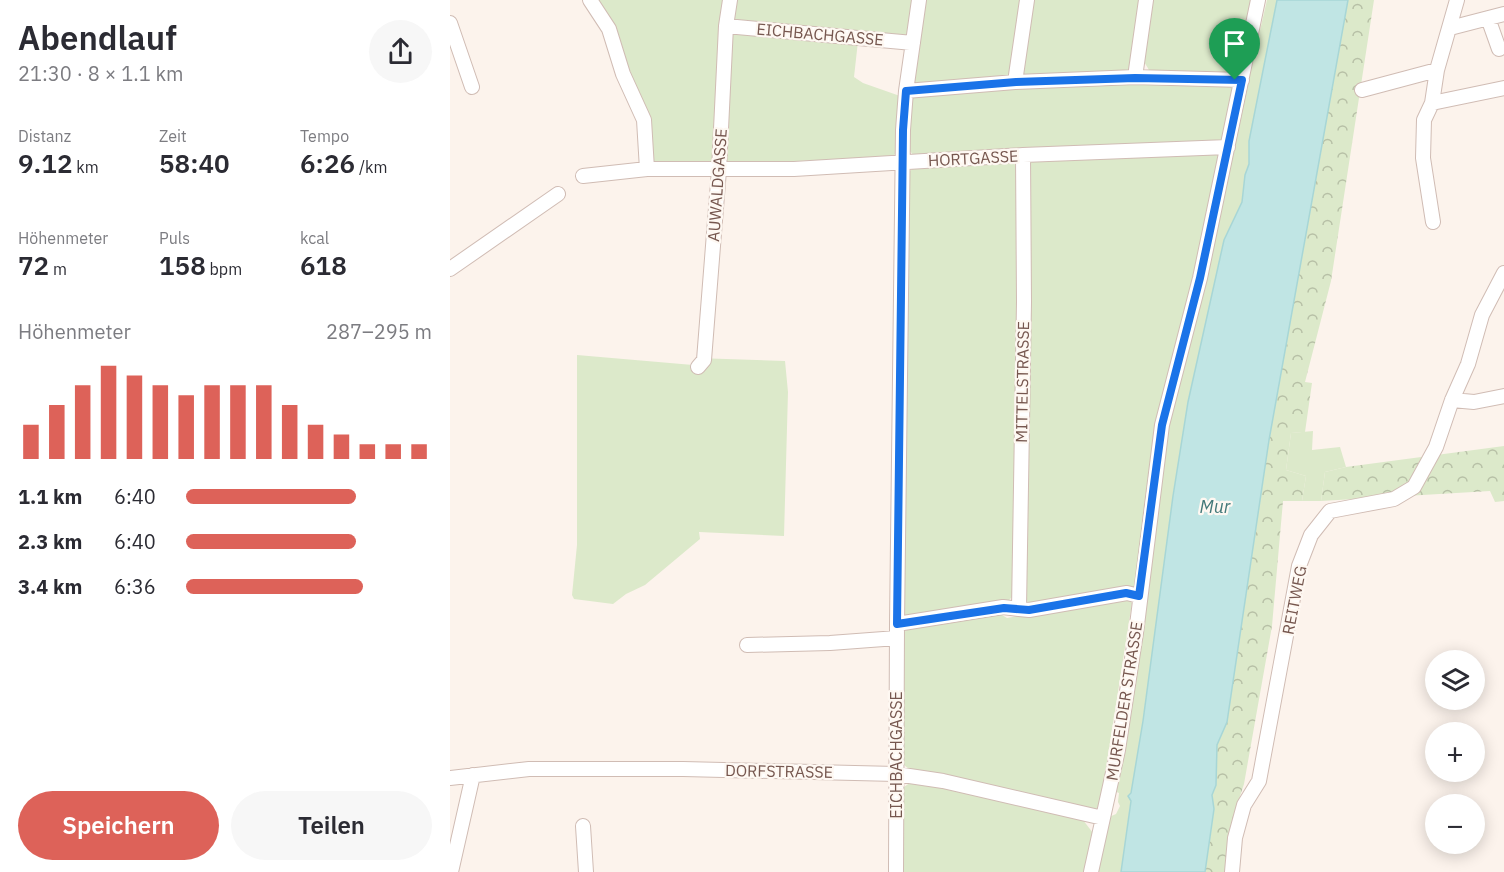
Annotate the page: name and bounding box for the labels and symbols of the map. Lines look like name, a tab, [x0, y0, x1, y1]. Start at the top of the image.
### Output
street label: EICHBACHGASSE	[756, 18, 884, 50]
pin	[1209, 18, 1260, 80]
street label: AUWALDGASSE	[703, 128, 731, 242]
street label: HORTGASSE	[927, 146, 1019, 170]
street label: MITTELSTRASSE	[1011, 321, 1033, 443]
water label: Mur	[1200, 495, 1231, 518]
street label: REITWEG	[1278, 564, 1310, 636]
street label: MURFELDER STRASSE	[1102, 620, 1146, 782]
street label: EICHBACHGASSE	[886, 691, 906, 819]
street label: DORFSTRASSE	[725, 760, 833, 782]

